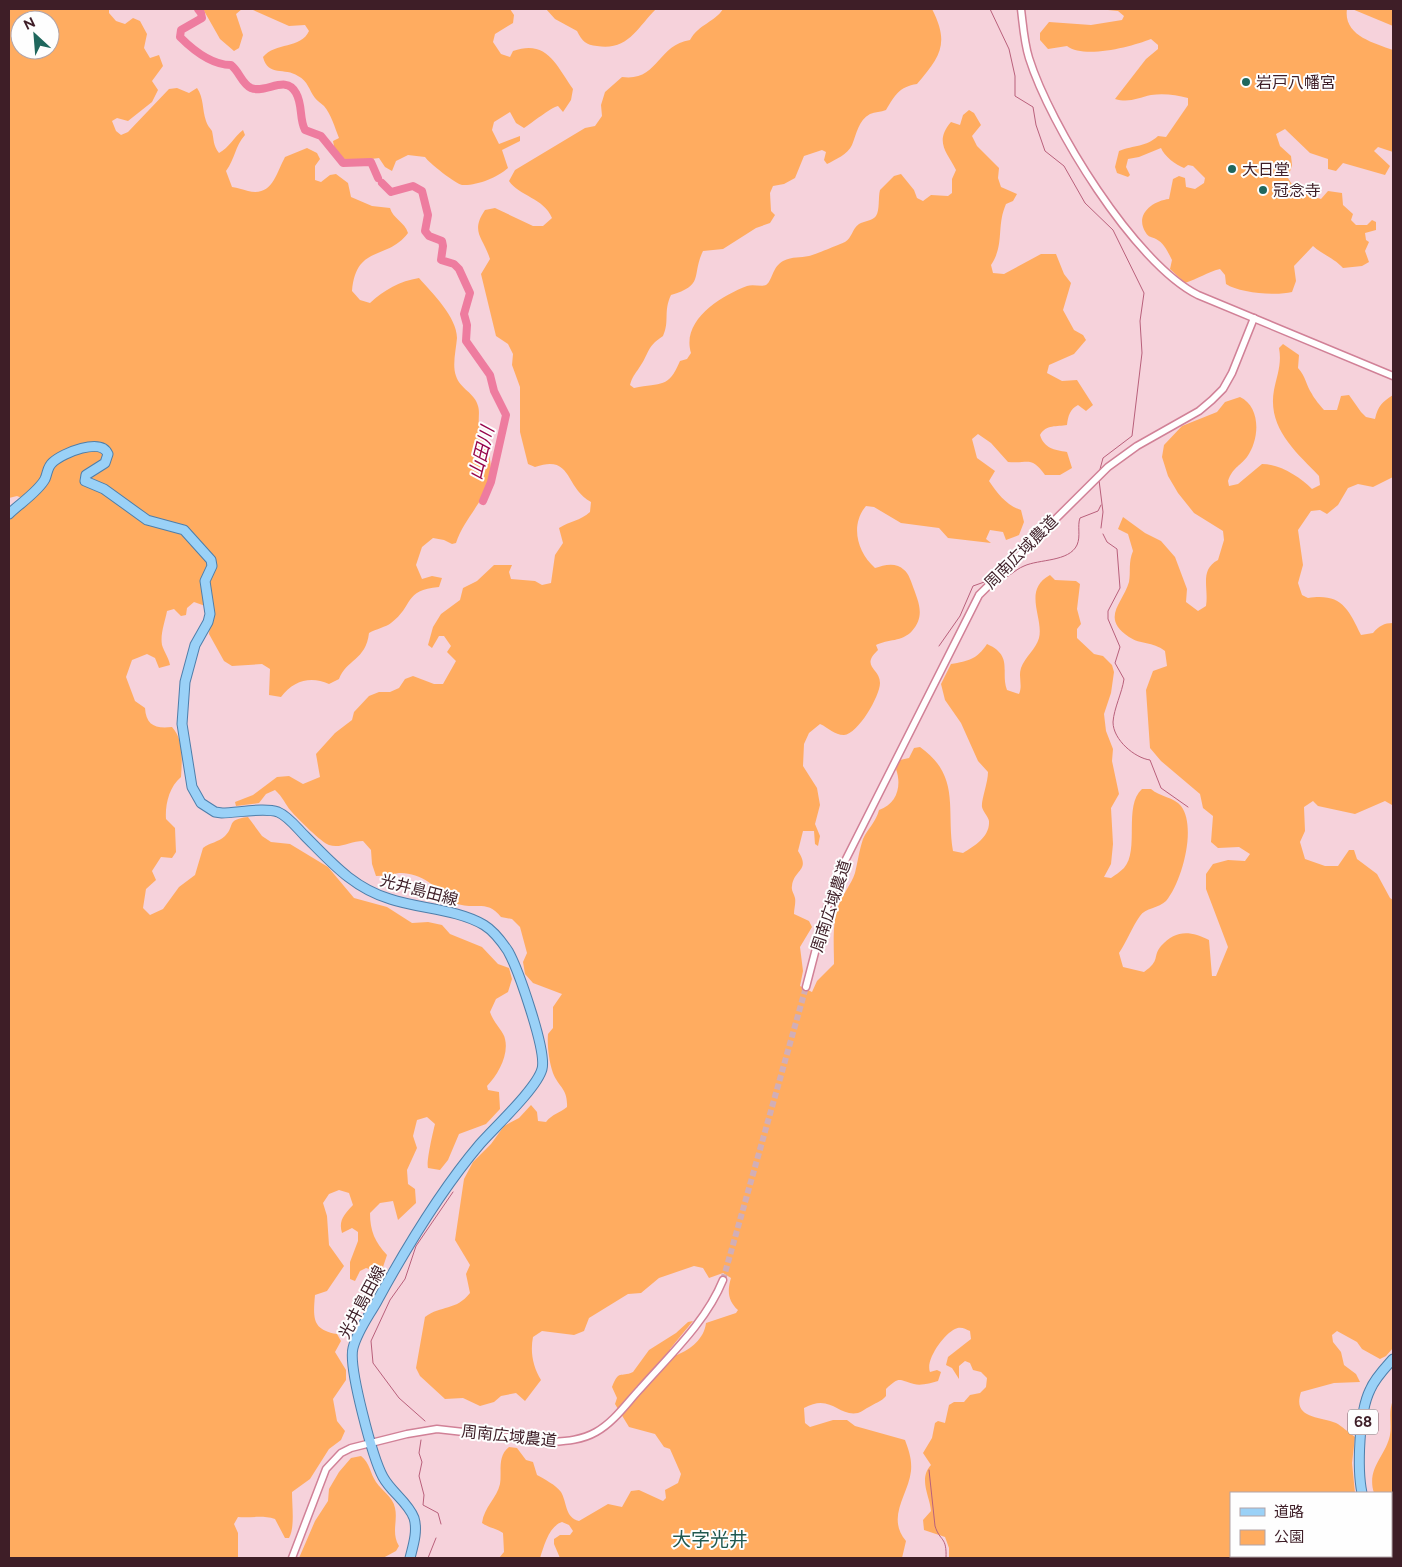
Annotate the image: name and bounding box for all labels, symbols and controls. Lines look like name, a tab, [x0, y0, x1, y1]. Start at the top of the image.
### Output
north arrow	[10, 10, 60, 60]
text: N	[21, 14, 38, 33]
place label: 岩戸八幡宮	[1256, 73, 1336, 92]
marker: 岩戸八幡宮	[1240, 76, 1252, 88]
place label: 大日堂	[1242, 160, 1290, 179]
marker: 大日堂	[1226, 163, 1238, 175]
place label: 冠念寺	[1273, 181, 1321, 200]
marker: 冠念寺	[1257, 184, 1269, 196]
water label: 山田川	[464, 422, 498, 482]
street label: 周南広域農道	[980, 511, 1062, 593]
street label: 周南広域農道	[807, 857, 855, 955]
street label: 光井島田線	[378, 870, 460, 910]
street label: 光井島田線	[335, 1262, 389, 1342]
road number: 68	[1348, 1410, 1378, 1434]
street label: 周南広域農道	[460, 1422, 558, 1450]
legend	[1230, 1492, 1392, 1557]
text: 道路	[1274, 1503, 1304, 1521]
district label: 大字光井	[672, 1528, 748, 1550]
text: 公園	[1274, 1528, 1304, 1546]

